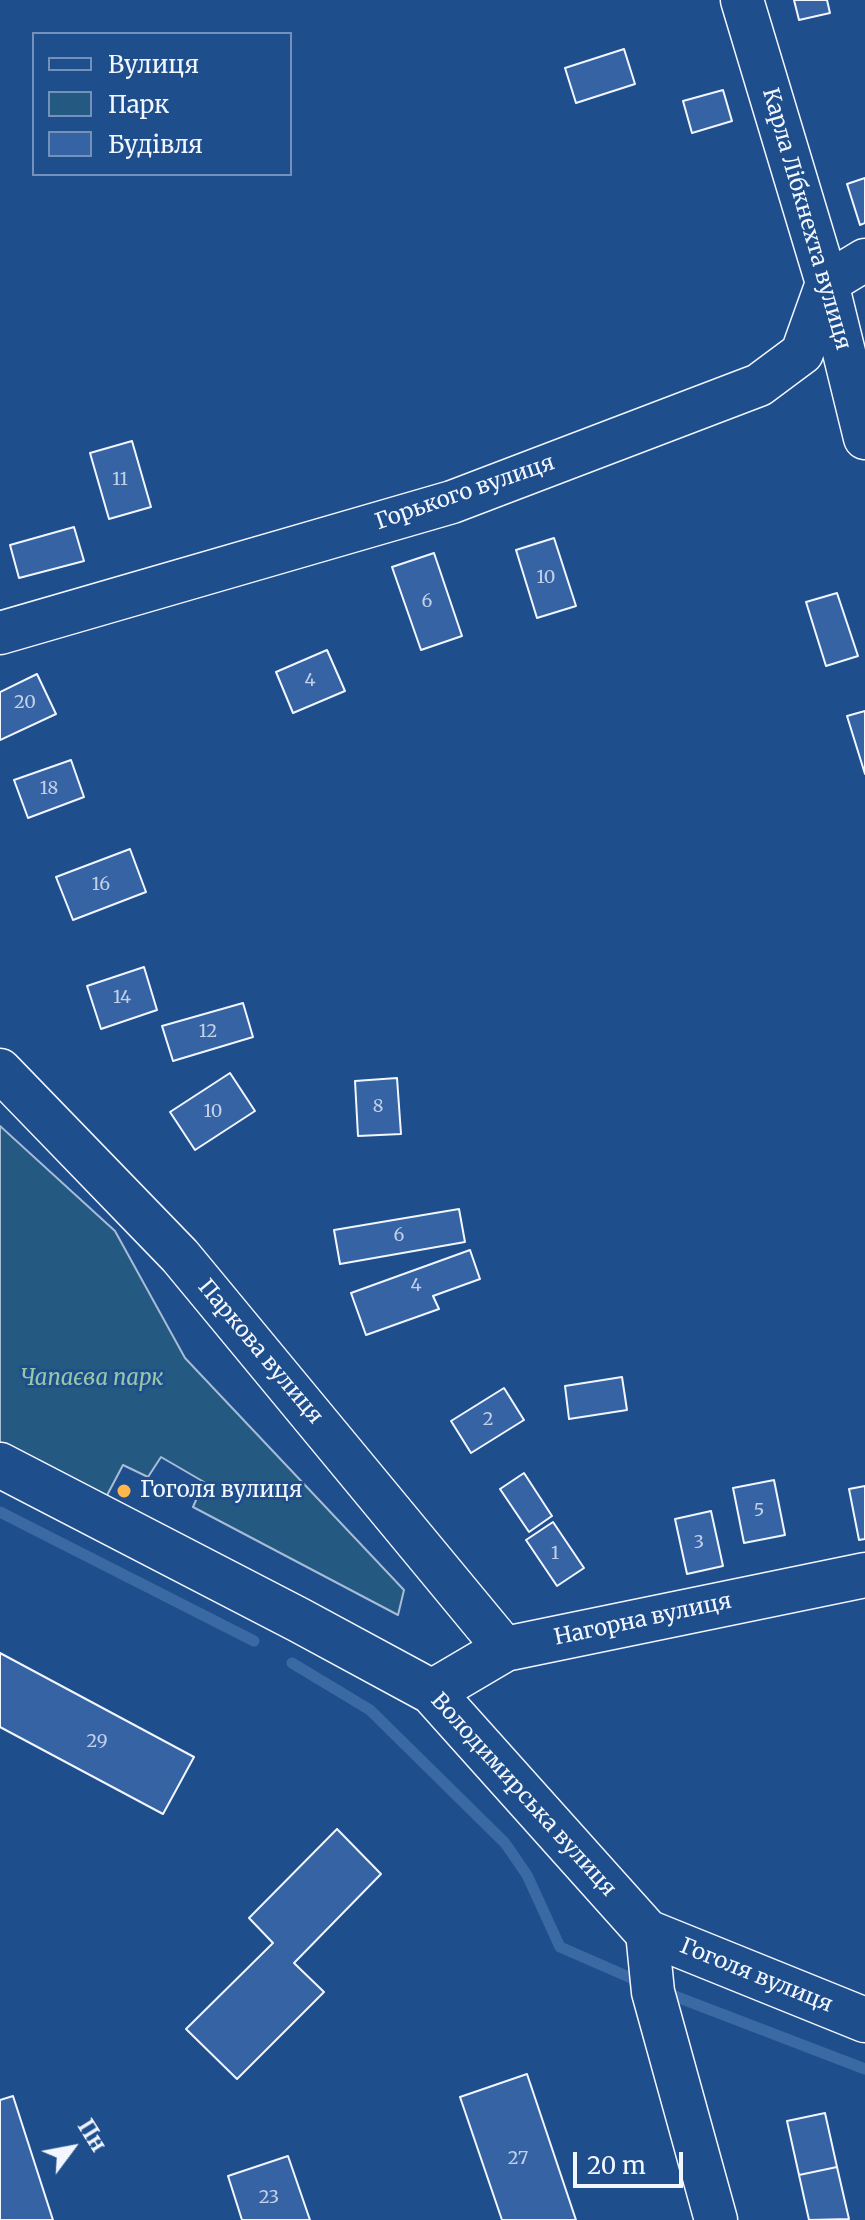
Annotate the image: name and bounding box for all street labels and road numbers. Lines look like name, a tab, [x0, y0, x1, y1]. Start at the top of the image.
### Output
street label: Карла Лібкнехта вулиця	[756, 85, 856, 353]
street label: Горького вулиця	[372, 450, 558, 536]
street label: Паркова вулиця	[192, 1274, 328, 1430]
street label: Нагорна вулиця	[552, 1588, 734, 1652]
street label: Володимирська вулиця	[425, 1688, 621, 1902]
street label: Гоголя вулиця	[676, 1933, 836, 2019]

